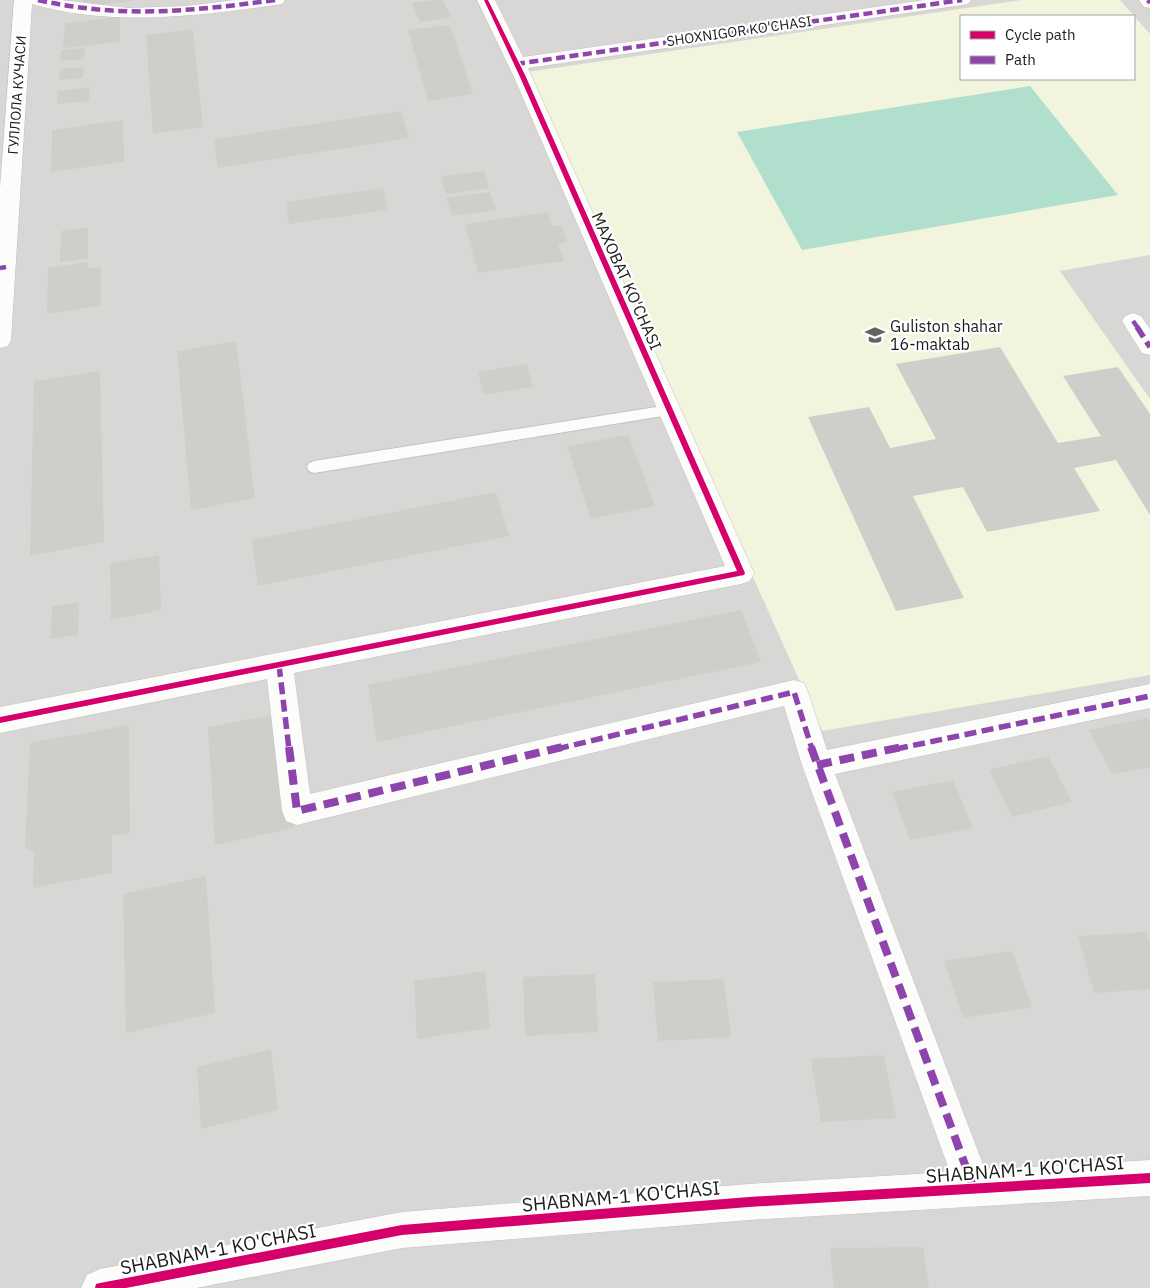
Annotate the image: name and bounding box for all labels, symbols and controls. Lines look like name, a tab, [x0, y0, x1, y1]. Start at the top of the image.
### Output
street label: SHOXNIGOR KO'CHASI	[665, 12, 813, 50]
legend	[960, 15, 1135, 80]
text: Cycle path	[1005, 25, 1076, 44]
street label: ГУЛЛОЛА КУЧАСИ	[4, 35, 30, 155]
text: Path	[1005, 50, 1036, 69]
street label: MAXOBAT KO'CHASI	[588, 209, 666, 353]
place label: Guliston shahar 16-maktab	[890, 316, 1003, 354]
school or university icon: Guliston shahar 16-maktab	[864, 324, 886, 346]
street label: SHABNAM-1 KO'CHASI	[925, 1150, 1125, 1188]
street label: SHABNAM-1 KO'CHASI	[521, 1175, 721, 1217]
street label: SHABNAM-1 KO'CHASI	[118, 1218, 318, 1280]

